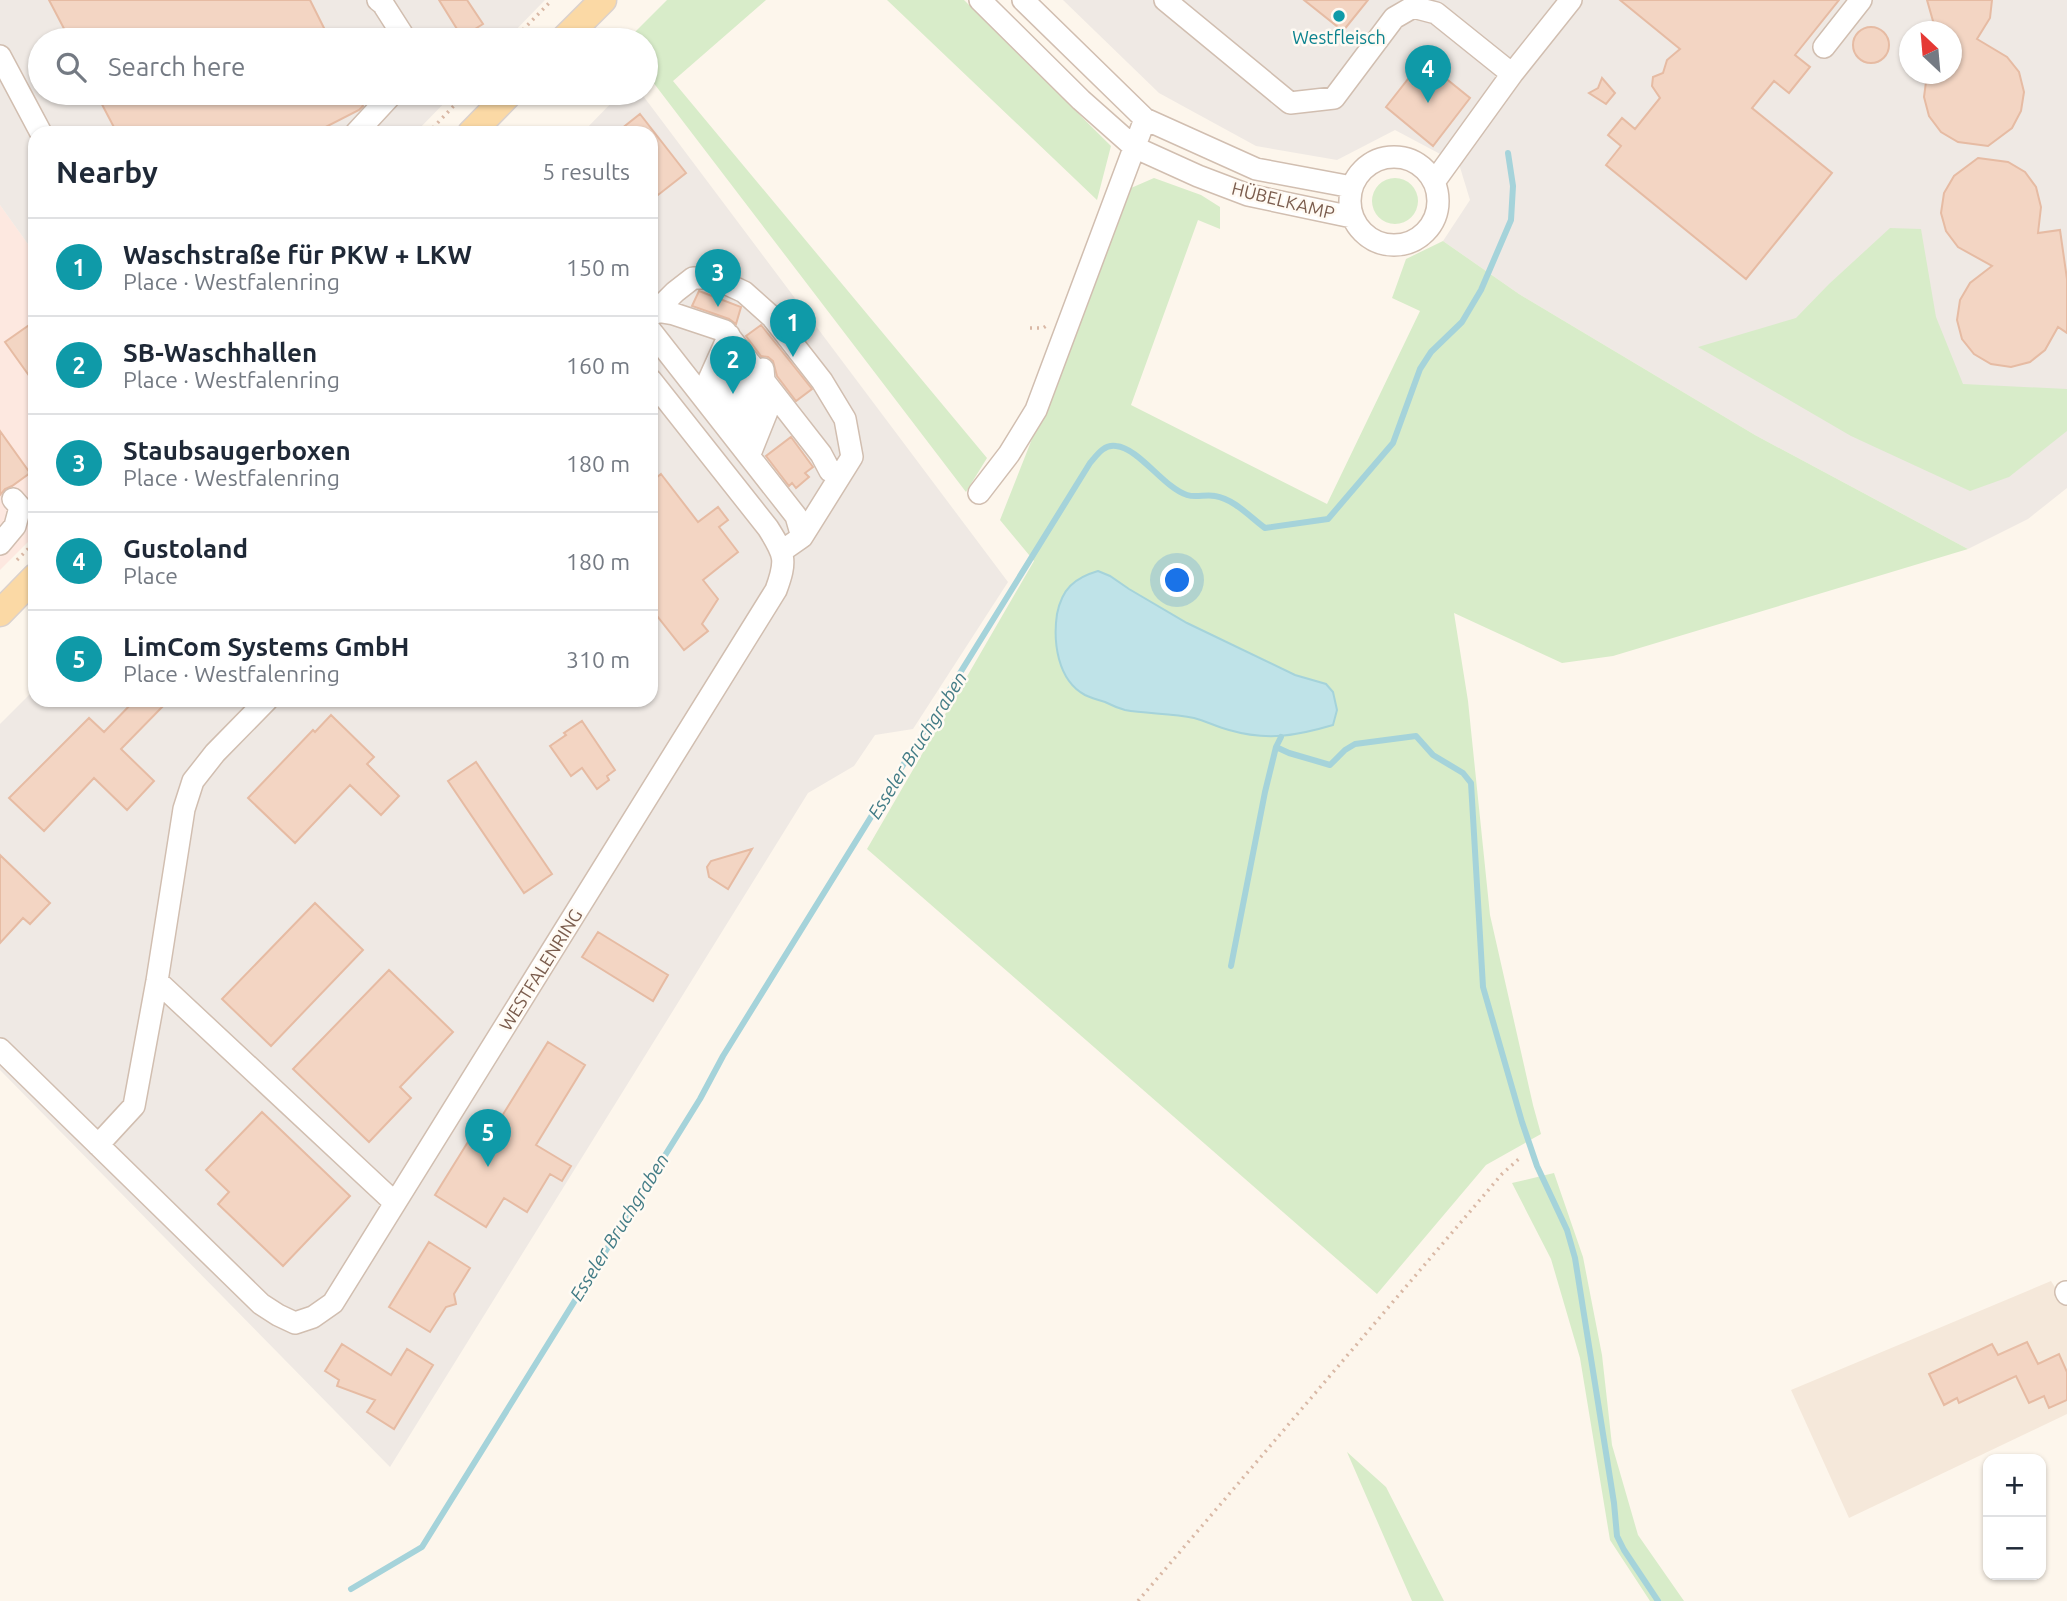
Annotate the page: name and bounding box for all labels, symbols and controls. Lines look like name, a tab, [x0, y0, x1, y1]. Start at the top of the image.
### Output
marker: Westfleisch	[1331, 8, 1347, 24]
north arrow	[1899, 21, 1962, 84]
place label: Westfleisch	[1292, 27, 1386, 47]
search box	[28, 28, 658, 105]
pin: 4	[1405, 45, 1451, 103]
icon: search	[52, 48, 90, 86]
text: Search here	[108, 52, 245, 81]
text: Nearby	[56, 155, 158, 189]
text: 5 results	[542, 159, 630, 184]
street label: HÜBELKAMP	[1230, 178, 1337, 223]
text: Waschstraße für PKW + LKW	[123, 240, 472, 269]
pin: 3	[695, 249, 741, 307]
text: 1	[73, 255, 85, 280]
text: 150 m	[566, 255, 630, 280]
text: Place · Westfalenring	[123, 269, 340, 294]
pin: 1	[770, 299, 816, 357]
pin: 2	[710, 336, 756, 394]
text: SB-Waschhallen	[123, 338, 317, 367]
text: 2	[73, 353, 85, 378]
text: 160 m	[566, 353, 630, 378]
text: Place · Westfalenring	[123, 367, 340, 392]
text: Staubsaugerboxen	[123, 436, 351, 465]
text: 3	[73, 451, 85, 476]
text: 180 m	[566, 451, 630, 476]
text: Place · Westfalenring	[123, 465, 340, 490]
text: Gustoland	[123, 534, 248, 563]
text: 4	[73, 549, 85, 574]
text: 180 m	[566, 549, 630, 574]
text: Place	[123, 563, 178, 588]
your location	[1160, 563, 1194, 597]
text: LimCom Systems GmbH	[123, 632, 409, 661]
text: 5	[73, 647, 85, 672]
text: 310 m	[566, 647, 630, 672]
text: Place · Westfalenring	[123, 661, 340, 686]
water label: Esseler Bruchgraben	[863, 667, 971, 823]
street label: WESTFALENRING	[495, 905, 586, 1034]
pin: 5	[465, 1109, 511, 1167]
water label: Esseler Bruchgraben	[565, 1149, 673, 1305]
map controls	[1983, 1454, 2046, 1580]
button: +	[1983, 1454, 2046, 1517]
button: −	[1983, 1517, 2046, 1580]

